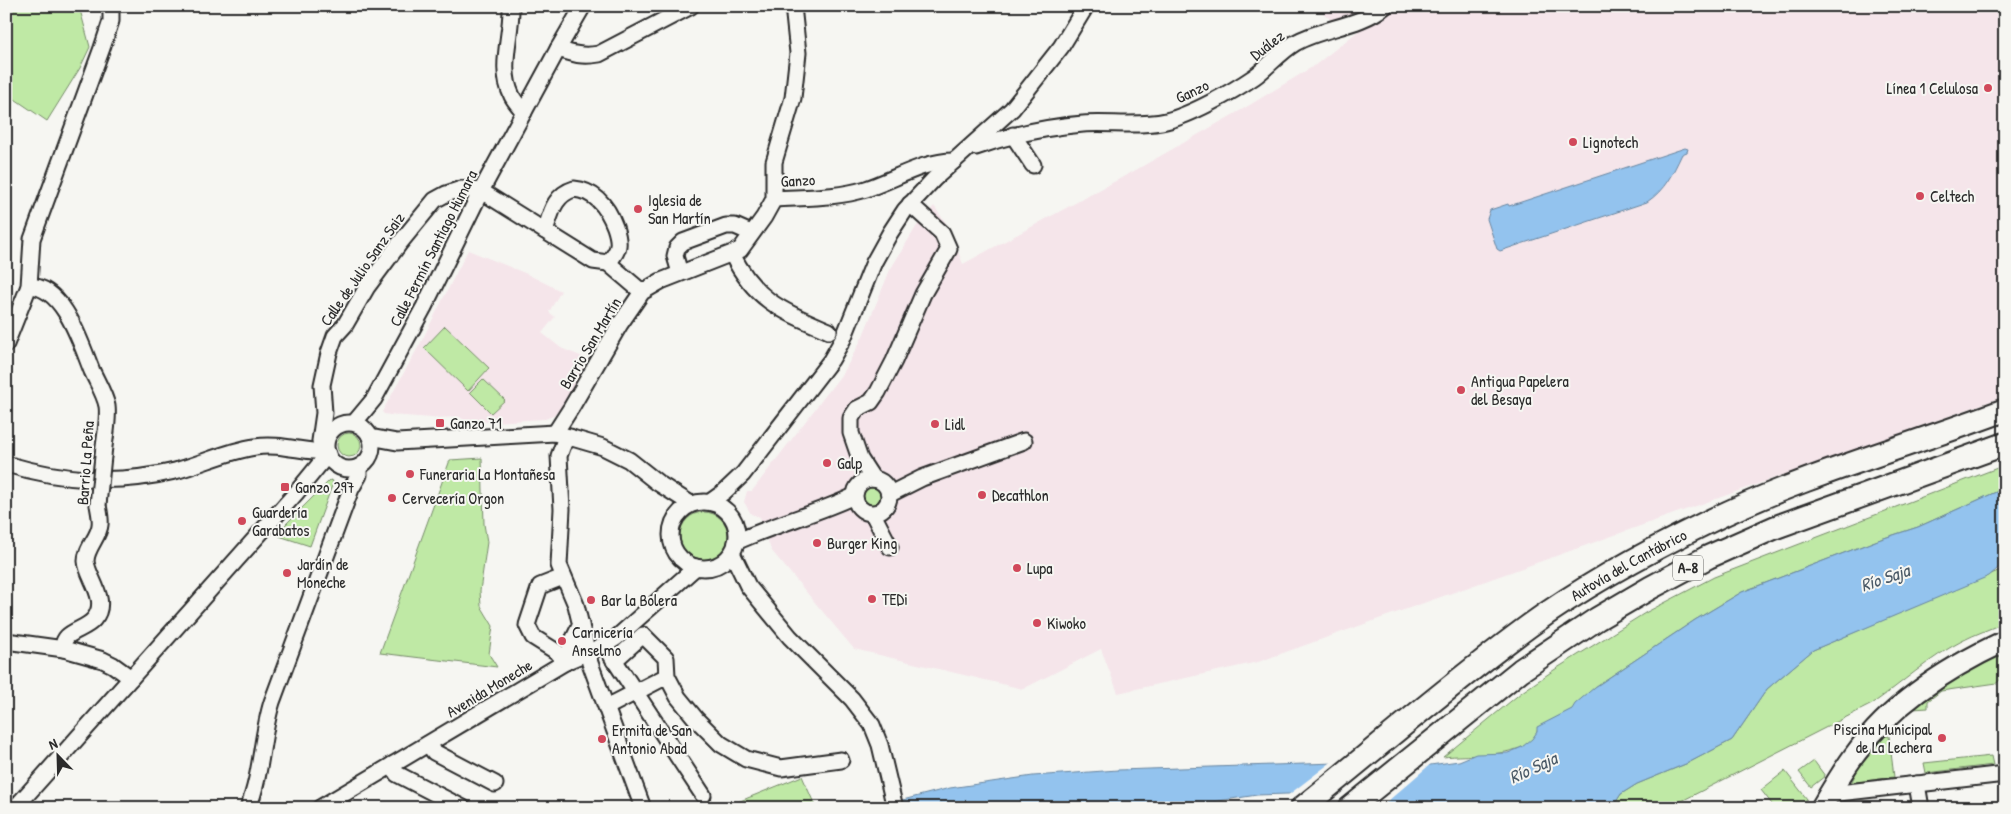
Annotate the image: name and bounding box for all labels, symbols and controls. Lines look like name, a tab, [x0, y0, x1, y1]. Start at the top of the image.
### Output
street label: Duález	[1245, 25, 1289, 65]
street label: Ganzo	[1172, 74, 1213, 108]
place label: Línea 1 Celulosa	[1886, 77, 1978, 99]
marker: Línea 1 Celulosa	[1982, 82, 1994, 94]
place label: Lignotech	[1583, 131, 1638, 153]
marker: Lignotech	[1567, 136, 1579, 148]
street label: Calle Fermín Santiago Humara	[384, 166, 482, 330]
street label: Ganzo	[780, 168, 816, 192]
place label: Celtech	[1930, 185, 1974, 207]
place label: Iglesia de San Martín	[648, 189, 711, 229]
marker: Celtech	[1914, 190, 1926, 202]
marker: Iglesia de San Martín	[632, 203, 644, 215]
street label: Calle de Julio Sanz Saiz	[315, 208, 410, 330]
street label: Barrio San Martín	[554, 293, 626, 393]
place label: Antigua Papelera del Besaya	[1471, 370, 1569, 410]
marker: Antigua Papelera del Besaya	[1455, 384, 1467, 396]
place label: Ganzo 71	[450, 412, 502, 434]
place label: Lidl	[945, 413, 966, 435]
marker: Ganzo 71	[434, 417, 446, 429]
marker: Lidl	[929, 418, 941, 430]
street label: Barrio La Peña	[71, 420, 99, 506]
place label: Galp	[837, 452, 862, 474]
marker: Galp	[821, 457, 833, 469]
place label: Funeraria La Montañesa	[419, 463, 555, 485]
marker: Funeraria La Montañesa	[404, 468, 416, 480]
place label: Ganzo 297	[295, 476, 355, 498]
marker: Ganzo 297	[279, 481, 291, 493]
place label: Decathlon	[992, 484, 1049, 506]
place label: Cervecería Orgon	[402, 487, 504, 509]
marker: Decathlon	[976, 489, 988, 501]
marker: Cervecería Orgon	[386, 492, 398, 504]
place label: Guardería Garabatos	[252, 501, 309, 541]
marker: Guardería Garabatos	[236, 515, 248, 527]
street label: Autovía del Cantábrico	[1566, 523, 1691, 606]
place label: Burger King	[827, 532, 897, 554]
marker: Burger King	[811, 537, 823, 549]
place label: Jardín de Moneche	[297, 553, 349, 593]
road number: A-8	[1673, 556, 1703, 580]
place label: Lupa	[1027, 557, 1052, 579]
water label: Río Saja	[1857, 557, 1914, 598]
marker: Lupa	[1011, 562, 1023, 574]
marker: Jardín de Moneche	[281, 567, 293, 579]
place label: TEDi	[882, 588, 908, 610]
place label: Bar la Bolera	[601, 589, 677, 611]
marker: TEDi	[866, 593, 878, 605]
marker: Bar la Bolera	[585, 594, 597, 606]
place label: Kiwoko	[1047, 612, 1086, 634]
marker: Kiwoko	[1031, 617, 1043, 629]
place label: Carnicería Anselmo	[572, 621, 633, 661]
marker: Carnicería Anselmo	[556, 635, 568, 647]
street label: Avenida Moneche	[442, 653, 537, 722]
place label: Piscina Municipal de La Lechera	[1834, 718, 1933, 758]
place label: Ermita de San Antonio Abad	[612, 719, 692, 759]
north arrow	[32, 732, 82, 782]
marker: Piscina Municipal de La Lechera	[1936, 732, 1948, 744]
text: N	[46, 733, 60, 754]
marker: Ermita de San Antonio Abad	[596, 733, 608, 745]
water label: Río Saja	[1505, 745, 1563, 789]

